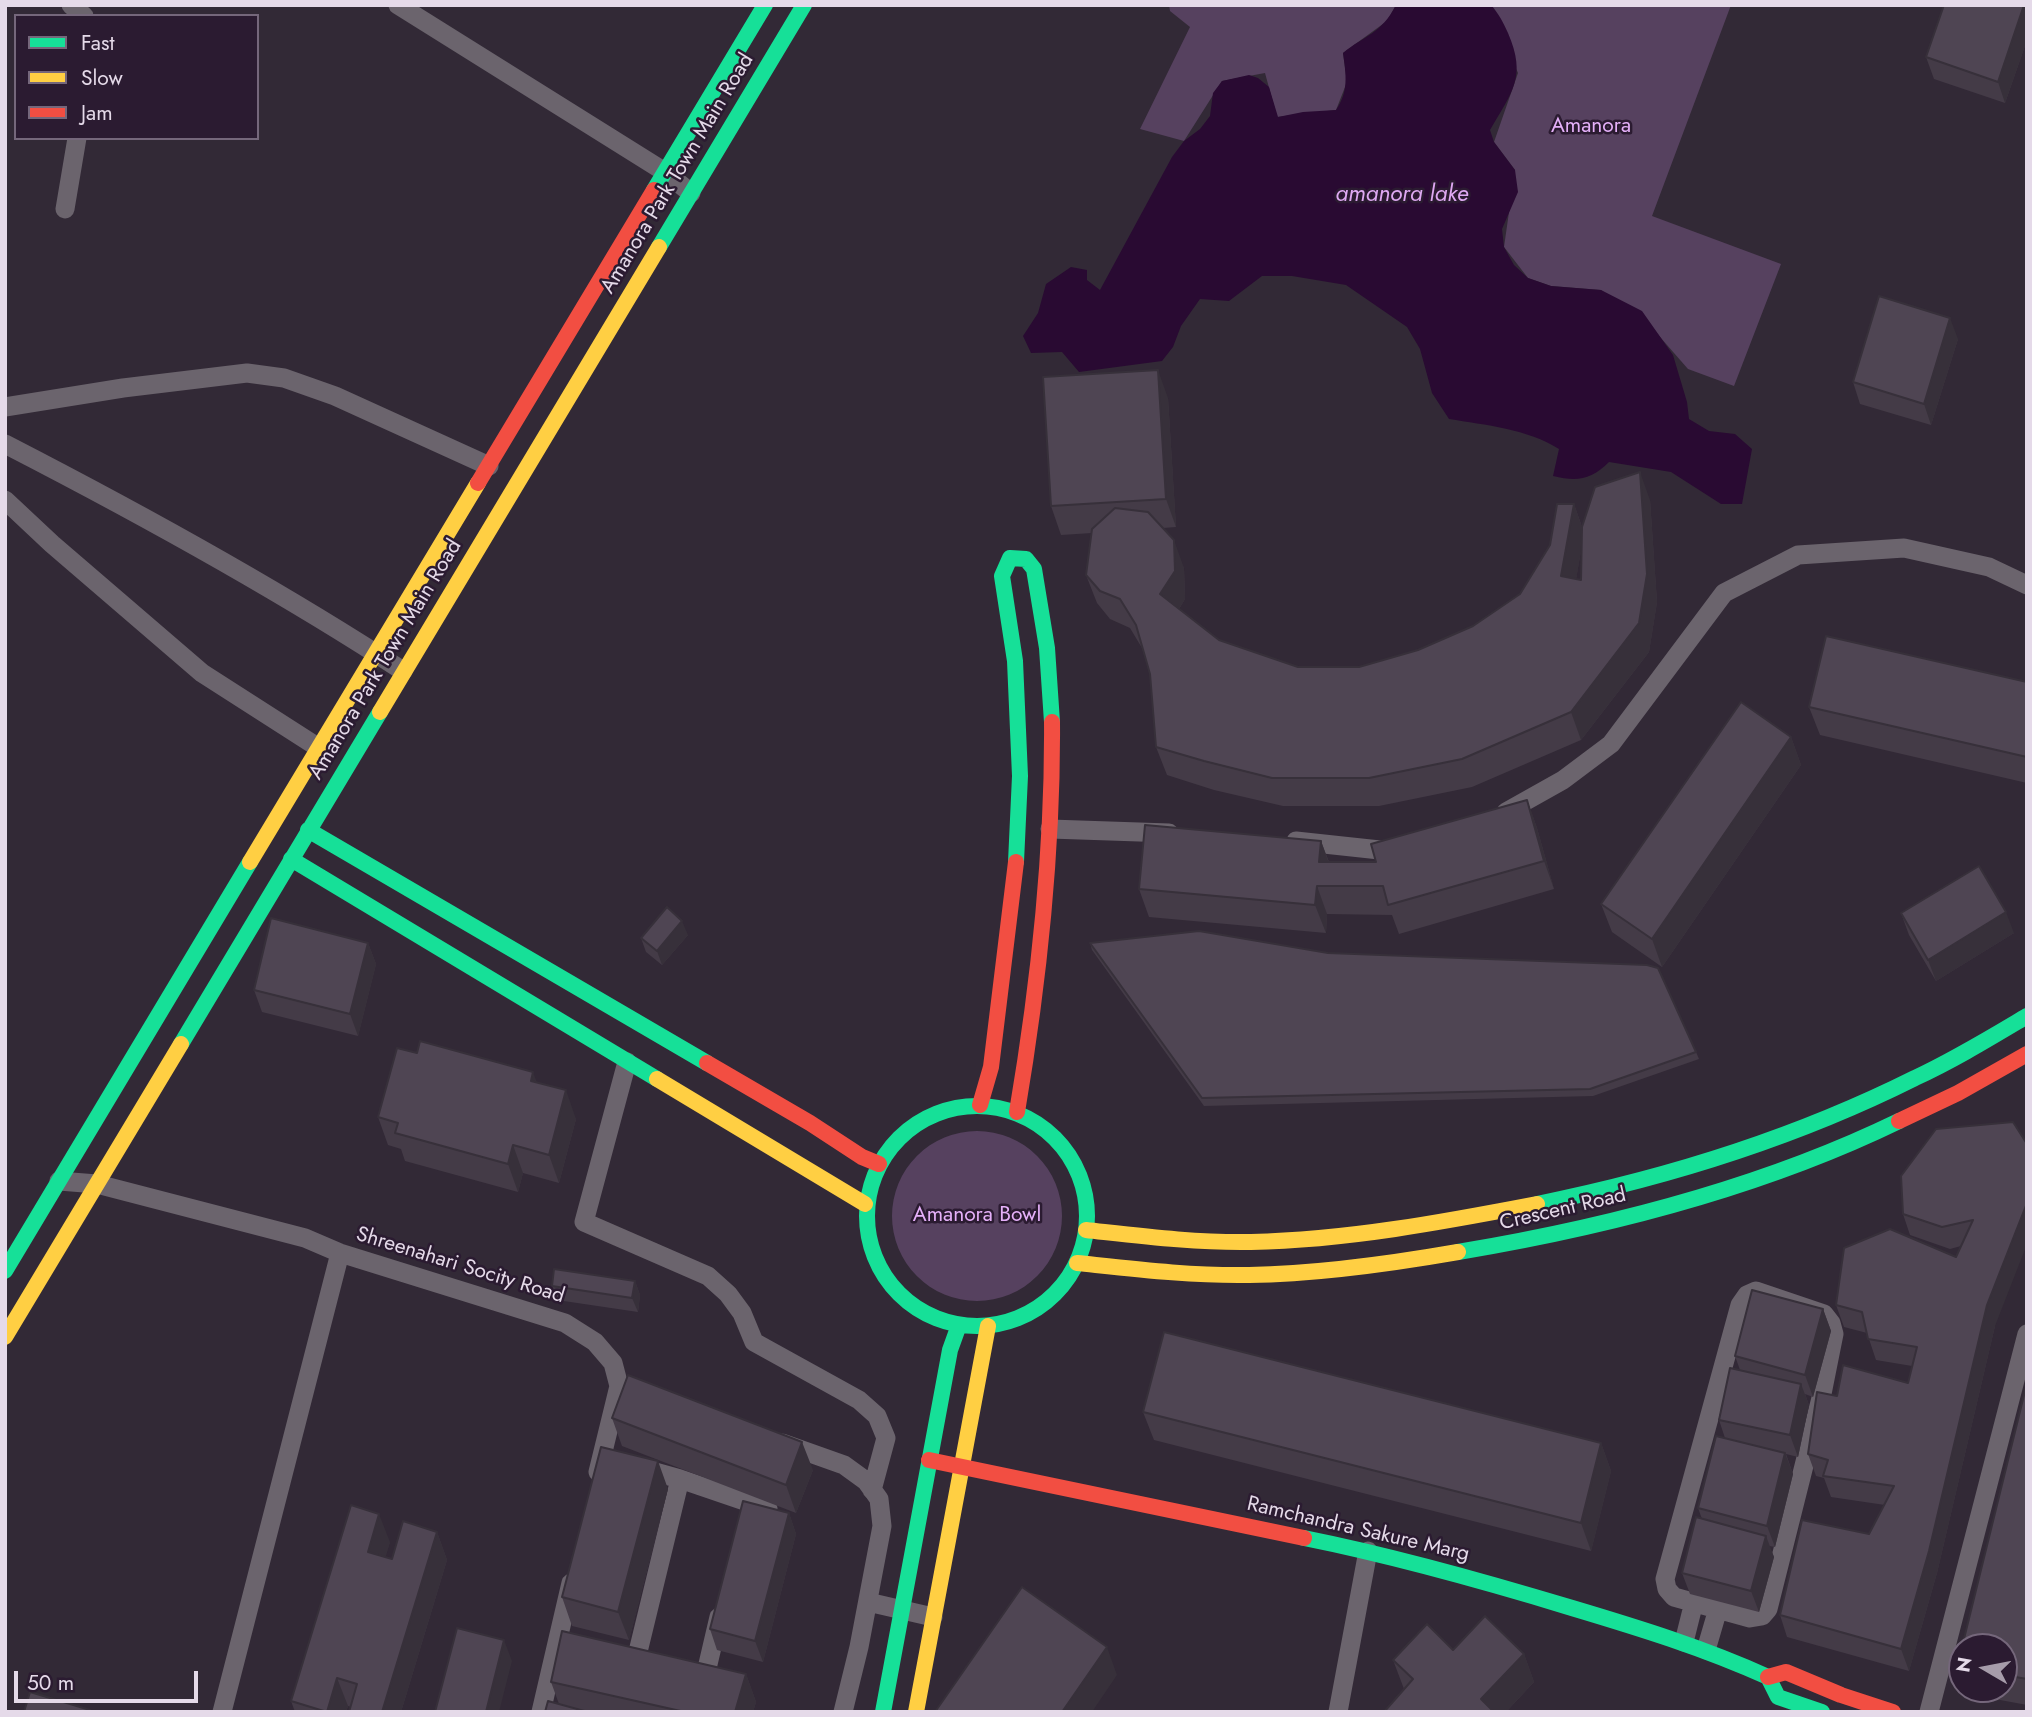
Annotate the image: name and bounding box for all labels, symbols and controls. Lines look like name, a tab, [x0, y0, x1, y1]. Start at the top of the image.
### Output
legend	[14, 14, 259, 140]
text: Fast	[81, 28, 114, 58]
street label: Amanora Park Town Main Road	[596, 49, 760, 299]
text: Slow	[81, 63, 123, 93]
text: Jam	[81, 98, 113, 128]
park label: Amanora	[1551, 114, 1631, 140]
water label: amanora lake	[1336, 181, 1468, 209]
street label: Amanora Park Town Main Road	[304, 535, 468, 785]
street label: Crescent Road	[1497, 1183, 1629, 1237]
park label: Amanora Bowl	[913, 1203, 1041, 1229]
street label: Shreenahari Socity Road	[353, 1222, 567, 1310]
street label: Ramchandra Sakure Marg	[1244, 1492, 1472, 1568]
north arrow	[1948, 1633, 2018, 1703]
text: N	[1949, 1655, 1978, 1674]
scale bar	[18, 1658, 201, 1702]
text: 50 m	[27, 1668, 74, 1698]

